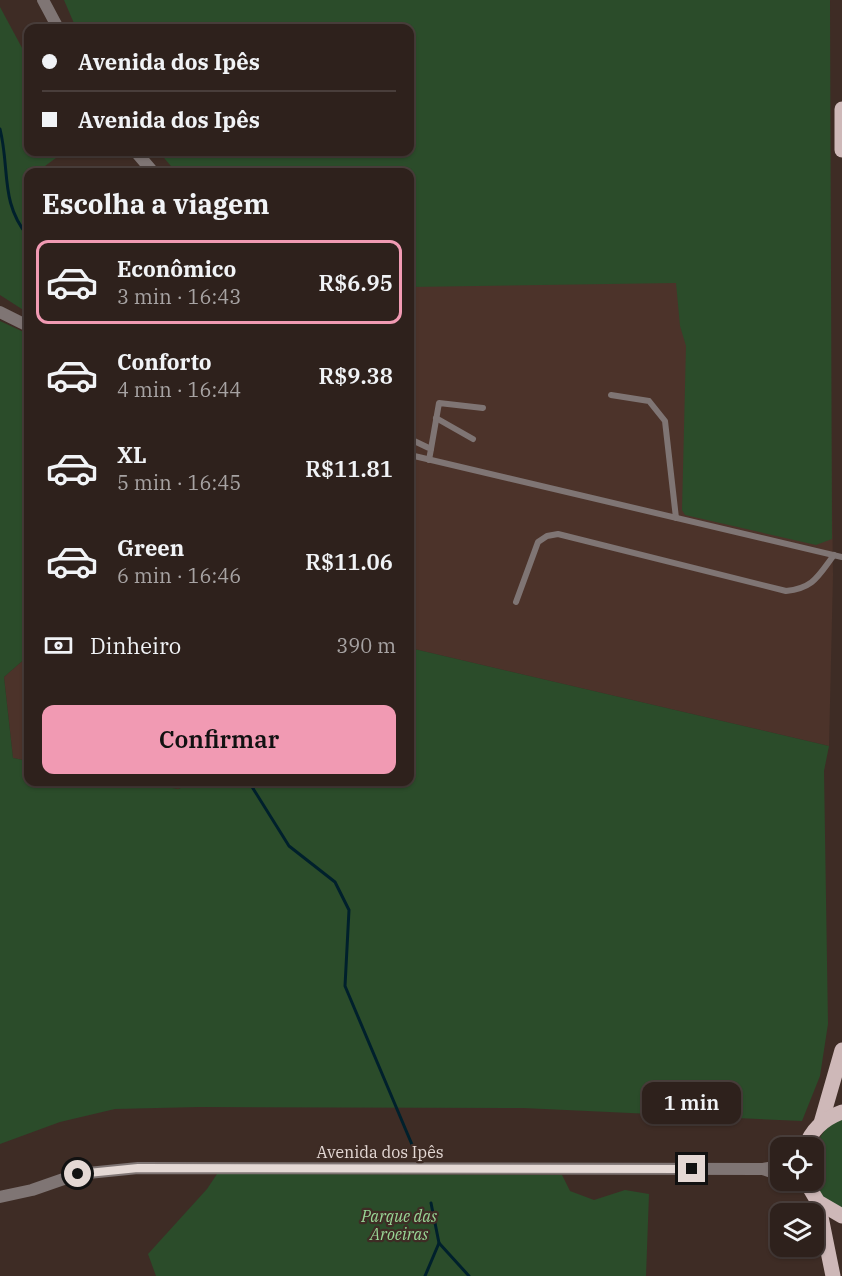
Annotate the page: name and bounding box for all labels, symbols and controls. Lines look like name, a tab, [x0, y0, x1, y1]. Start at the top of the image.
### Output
text: Avenida dos Ipês	[78, 47, 260, 76]
text: Avenida dos Ipês	[78, 105, 260, 134]
text: Escolha a viagem	[42, 186, 269, 221]
text: Econômico	[117, 254, 236, 283]
icon: car	[45, 255, 99, 309]
text: R$6.95	[318, 268, 393, 297]
text: 3 min · 16:43	[117, 283, 241, 310]
text: Conforto	[117, 347, 212, 376]
icon: car	[45, 348, 99, 402]
text: R$9.38	[318, 361, 393, 390]
text: 4 min · 16:44	[117, 376, 241, 403]
text: XL	[117, 440, 147, 469]
icon: car	[45, 441, 99, 495]
text: R$11.81	[305, 454, 393, 483]
text: 5 min · 16:45	[117, 469, 241, 496]
text: Green	[117, 533, 184, 562]
icon: car	[45, 534, 99, 588]
text: R$11.06	[305, 547, 393, 576]
text: 6 min · 16:46	[117, 562, 241, 589]
icon: cash	[42, 629, 75, 662]
text: Dinheiro	[90, 631, 181, 660]
text: 390 m	[336, 632, 396, 659]
button: Confirmar	[42, 705, 396, 774]
callout: 1 min	[642, 1082, 742, 1124]
text: 1 min	[664, 1089, 719, 1116]
map controls	[770, 1137, 824, 1257]
button: locate	[770, 1137, 824, 1191]
street label: Avenida dos Ipês	[316, 1142, 444, 1162]
route end	[678, 1155, 705, 1182]
route start	[64, 1160, 91, 1187]
button: layers	[770, 1203, 824, 1257]
park label: Parque das Aroeiras	[360, 1206, 437, 1244]

